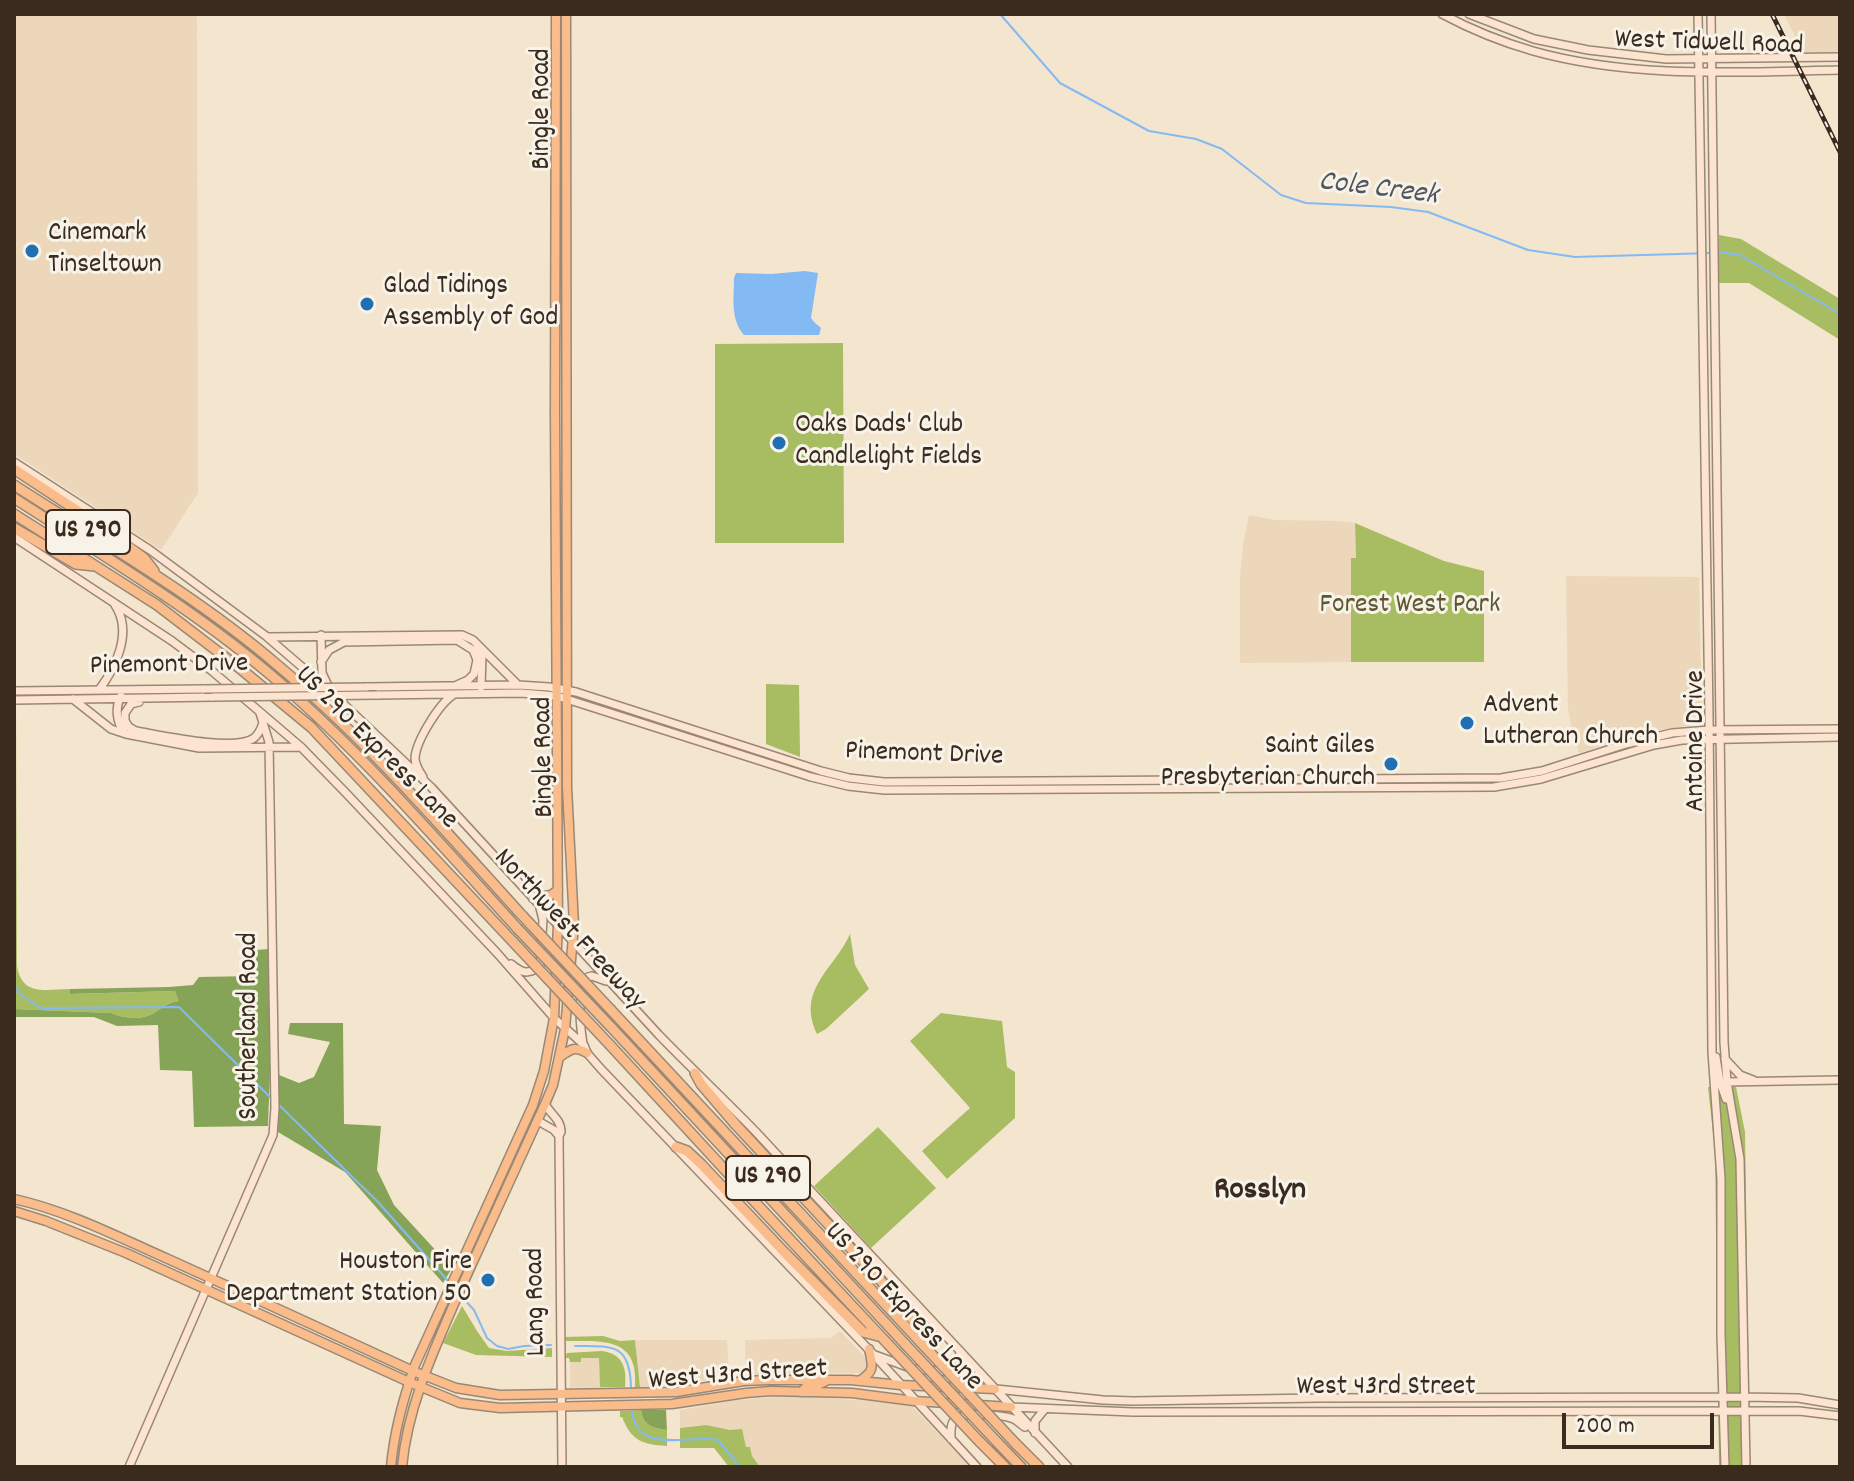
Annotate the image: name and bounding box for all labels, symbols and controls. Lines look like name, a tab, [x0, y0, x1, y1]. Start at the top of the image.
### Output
street label: West Tidwell Road	[1614, 25, 1804, 65]
street label: Bingle Road	[527, 48, 561, 170]
water label: Cole Creek	[1316, 166, 1440, 216]
place label: Cinemark Tinseltown	[48, 218, 162, 284]
marker: Cinemark Tinseltown	[23, 242, 41, 260]
place label: Glad Tidings Assembly of God	[383, 271, 558, 337]
marker: Glad Tidings Assembly of God	[358, 295, 376, 313]
place label: Oaks Dads' Club Candlelight Fields	[795, 410, 982, 476]
marker: Oaks Dads' Club Candlelight Fields	[770, 434, 788, 452]
road number: US 290	[46, 510, 130, 554]
park label: Forest West Park	[1320, 590, 1500, 624]
street label: Pinemont Drive	[90, 649, 248, 685]
street label: US 290 Express Lane	[286, 660, 464, 838]
street label: Antoine Drive	[1681, 670, 1715, 812]
place label: Advent Lutheran Church	[1483, 690, 1658, 756]
street label: Bingle Road	[528, 696, 564, 818]
marker: Advent Lutheran Church	[1458, 714, 1476, 732]
place label: Saint Giles Presbyterian Church	[1160, 731, 1375, 797]
street label: Pinemont Drive	[844, 736, 1004, 776]
marker: Saint Giles Presbyterian Church	[1382, 755, 1400, 773]
street label: Northwest Freeway	[485, 843, 651, 1019]
street label: Southerland Road	[234, 932, 268, 1120]
road number: US 290	[726, 1156, 810, 1200]
district label: Rosslyn	[1214, 1174, 1306, 1212]
street label: US 290 Express Lane	[816, 1217, 988, 1399]
place label: Houston Fire Department Station 50	[226, 1247, 472, 1313]
street label: Lang Road	[520, 1247, 556, 1357]
marker: Houston Fire Department Station 50	[479, 1271, 497, 1289]
street label: West 43rd Street	[648, 1354, 828, 1400]
street label: West 43rd Street	[1297, 1372, 1475, 1406]
scale bar	[1566, 1397, 1718, 1447]
text: 200 m	[1576, 1410, 1635, 1444]

